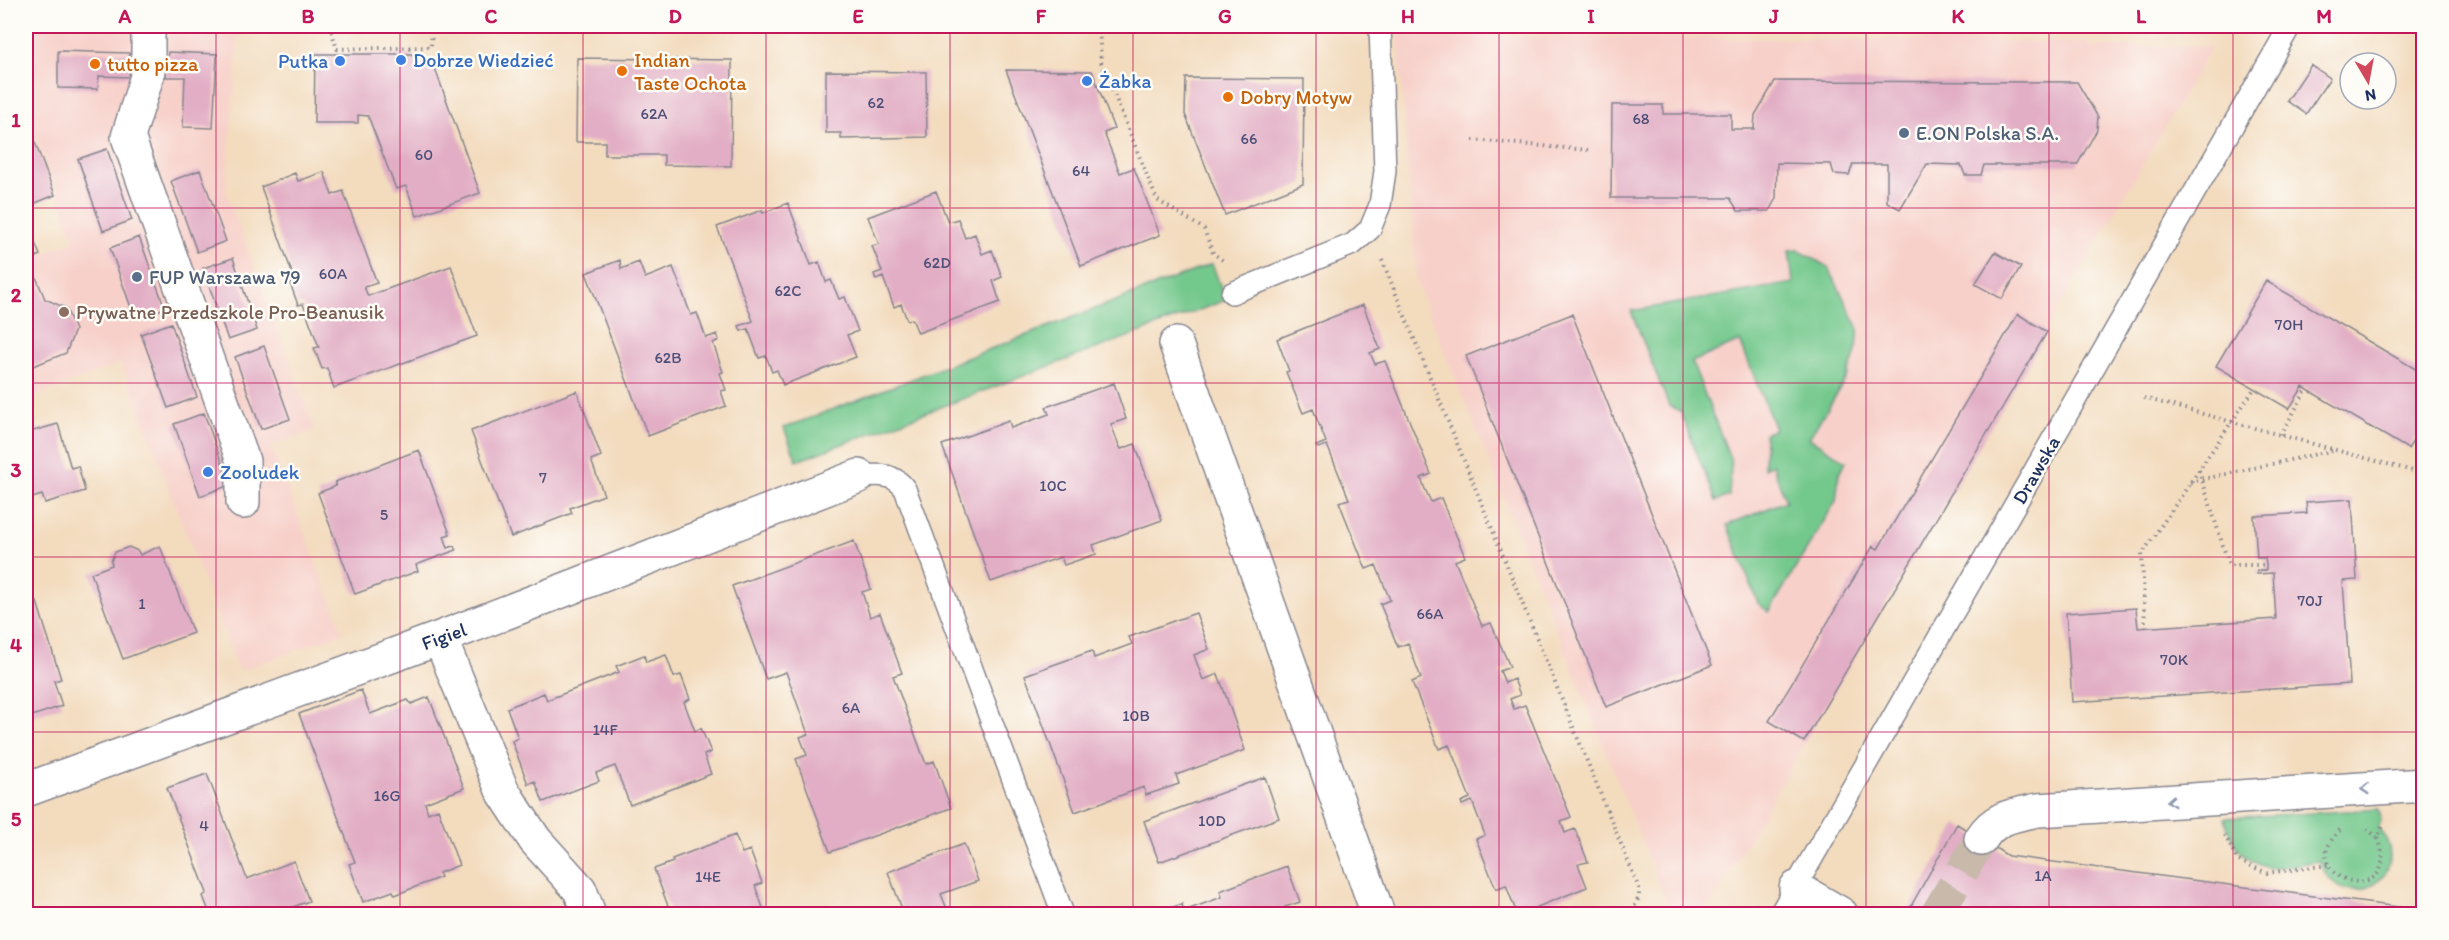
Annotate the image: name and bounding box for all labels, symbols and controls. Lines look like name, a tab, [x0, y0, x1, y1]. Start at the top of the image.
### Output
text: A	[118, 4, 132, 28]
text: B	[302, 4, 315, 28]
text: C	[485, 4, 498, 28]
text: D	[668, 4, 682, 28]
text: E	[852, 4, 864, 28]
text: F	[1036, 4, 1047, 28]
text: G	[1218, 4, 1232, 28]
text: H	[1401, 4, 1415, 28]
text: I	[1587, 4, 1595, 28]
text: J	[1768, 4, 1779, 28]
text: K	[1952, 4, 1966, 28]
text: L	[2136, 4, 2147, 28]
text: M	[2316, 4, 2332, 28]
place label: Dobrze Wiedzieć	[413, 48, 554, 72]
place label: Indian Taste Ochota	[634, 48, 747, 95]
place label: Putka	[278, 49, 328, 73]
north arrow	[2338, 51, 2398, 111]
place label: tutto pizza	[107, 52, 199, 76]
marker: Dobrze Wiedzieć	[394, 53, 408, 67]
marker: Putka	[333, 54, 347, 68]
marker: tutto pizza	[88, 57, 102, 71]
marker: Indian Taste Ochota	[615, 64, 629, 78]
place label: Żabka	[1099, 69, 1151, 93]
marker: Żabka	[1080, 74, 1094, 88]
place label: Dobry Motyw	[1240, 85, 1352, 109]
text: N	[2364, 85, 2377, 106]
marker: Dobry Motyw	[1221, 90, 1235, 104]
house number: 62	[868, 93, 885, 112]
house number: 62A	[640, 104, 668, 123]
text: 1	[11, 108, 21, 132]
house number: 68	[1632, 109, 1650, 128]
place label: E.ON Polska S.A.	[1916, 121, 2059, 145]
marker: E.ON Polska S.A.	[1897, 126, 1911, 140]
house number: 66	[1241, 129, 1257, 148]
house number: 60	[415, 145, 433, 164]
house number: 64	[1072, 161, 1090, 180]
house number: 62D	[923, 253, 951, 272]
house number: 60A	[319, 264, 347, 283]
place label: FUP Warszawa 79	[149, 265, 301, 289]
marker: FUP Warszawa 79	[130, 270, 144, 284]
house number: 62C	[774, 281, 802, 300]
text: 2	[11, 283, 22, 307]
place label: Prywatne Przedszkole Pro-Beanusik	[76, 300, 385, 324]
marker: Prywatne Przedszkole Pro-Beanusik	[57, 305, 71, 319]
house number: 70H	[2275, 315, 2303, 334]
house number: 62B	[654, 348, 682, 367]
street label: Drawska	[2007, 432, 2065, 508]
text: 3	[11, 458, 22, 482]
place label: Zooludek	[220, 460, 300, 484]
marker: Zooludek	[201, 465, 215, 479]
house number: 7	[539, 468, 547, 487]
house number: 10C	[1039, 476, 1067, 495]
house number: 5	[380, 505, 388, 524]
house number: 70J	[2297, 591, 2323, 610]
house number: 1	[138, 594, 146, 613]
house number: 66A	[1416, 604, 1444, 623]
street label: Figiel	[418, 617, 470, 655]
text: 4	[10, 633, 22, 657]
house number: 70K	[2160, 650, 2189, 669]
house number: 6A	[842, 698, 860, 717]
house number: 10B	[1122, 706, 1150, 725]
house number: 14F	[592, 720, 618, 739]
one-way arrow	[2361, 782, 2370, 795]
house number: 16G	[374, 786, 400, 805]
one-way arrow	[2166, 795, 2175, 808]
text: 5	[11, 807, 22, 831]
house number: 10D	[1198, 811, 1226, 830]
house number: 4	[199, 816, 209, 835]
house number: 1A	[2034, 866, 2052, 885]
house number: 14E	[695, 867, 721, 886]

